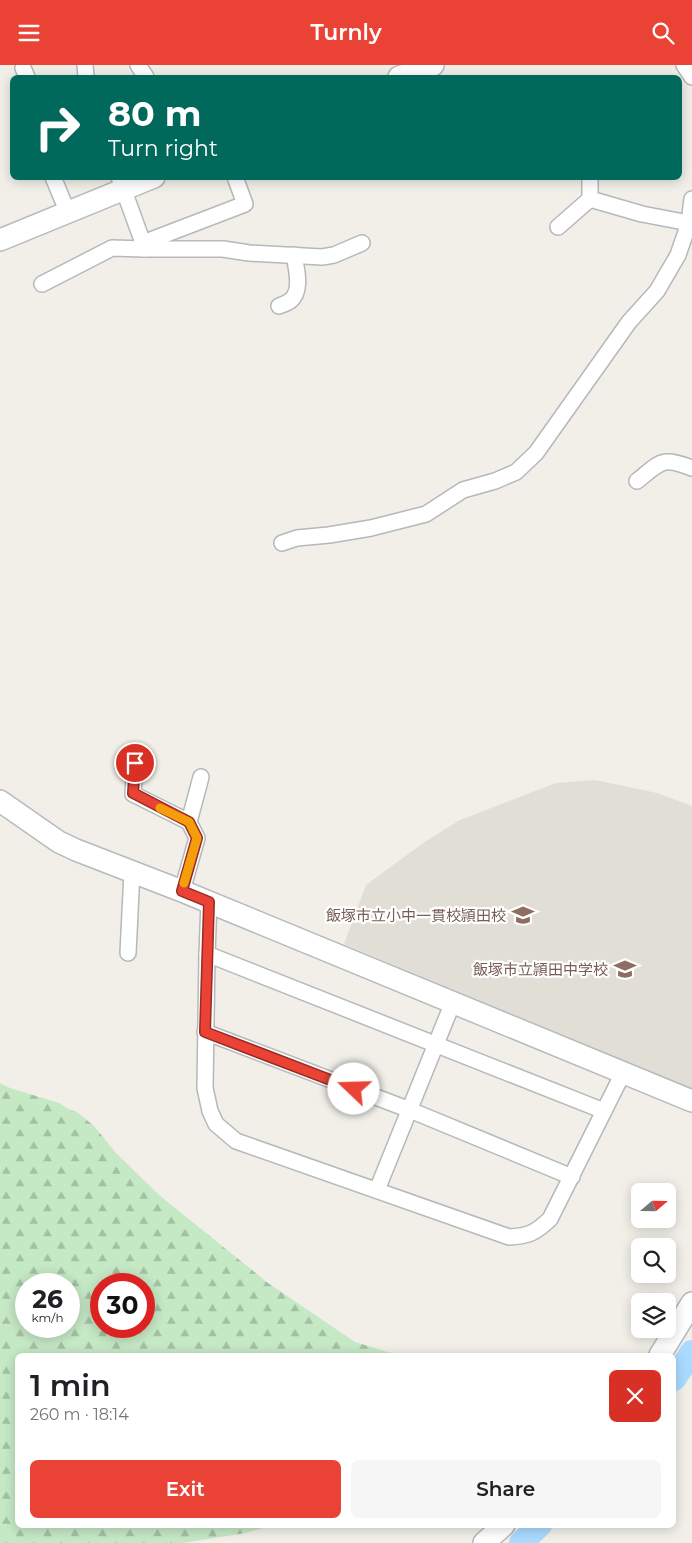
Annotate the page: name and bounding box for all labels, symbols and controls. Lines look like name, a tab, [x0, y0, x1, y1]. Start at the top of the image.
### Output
icon: menu	[15, 19, 43, 47]
text: Turnly	[310, 19, 382, 46]
icon: search	[649, 19, 677, 47]
text: 80 m	[108, 92, 202, 135]
icon: right	[25, 95, 90, 160]
text: Turn right	[108, 135, 218, 162]
pin	[114, 742, 156, 784]
icon: arrive	[121, 749, 149, 777]
school or university icon: 飯塚市立小中一貫校頴田校	[510, 902, 536, 928]
place label: 飯塚市立小中一貫校頴田校	[326, 906, 506, 925]
school or university icon: 飯塚市立頴田中学校	[612, 956, 638, 982]
place label: 飯塚市立頴田中学校	[473, 960, 608, 979]
position arrow	[327, 1062, 379, 1114]
north arrow	[631, 1183, 676, 1227]
map controls	[631, 1183, 676, 1338]
button: search	[631, 1238, 676, 1283]
speed limit sign: 30	[90, 1273, 155, 1338]
text: 26	[32, 1284, 63, 1314]
button: layers	[631, 1293, 676, 1338]
text: km/h	[31, 1310, 64, 1325]
text: 1 min	[30, 1367, 111, 1404]
button: close	[609, 1370, 661, 1422]
text: 260 m · 18:14	[30, 1405, 129, 1424]
button: Exit	[30, 1460, 341, 1518]
button: Share	[351, 1460, 661, 1518]

